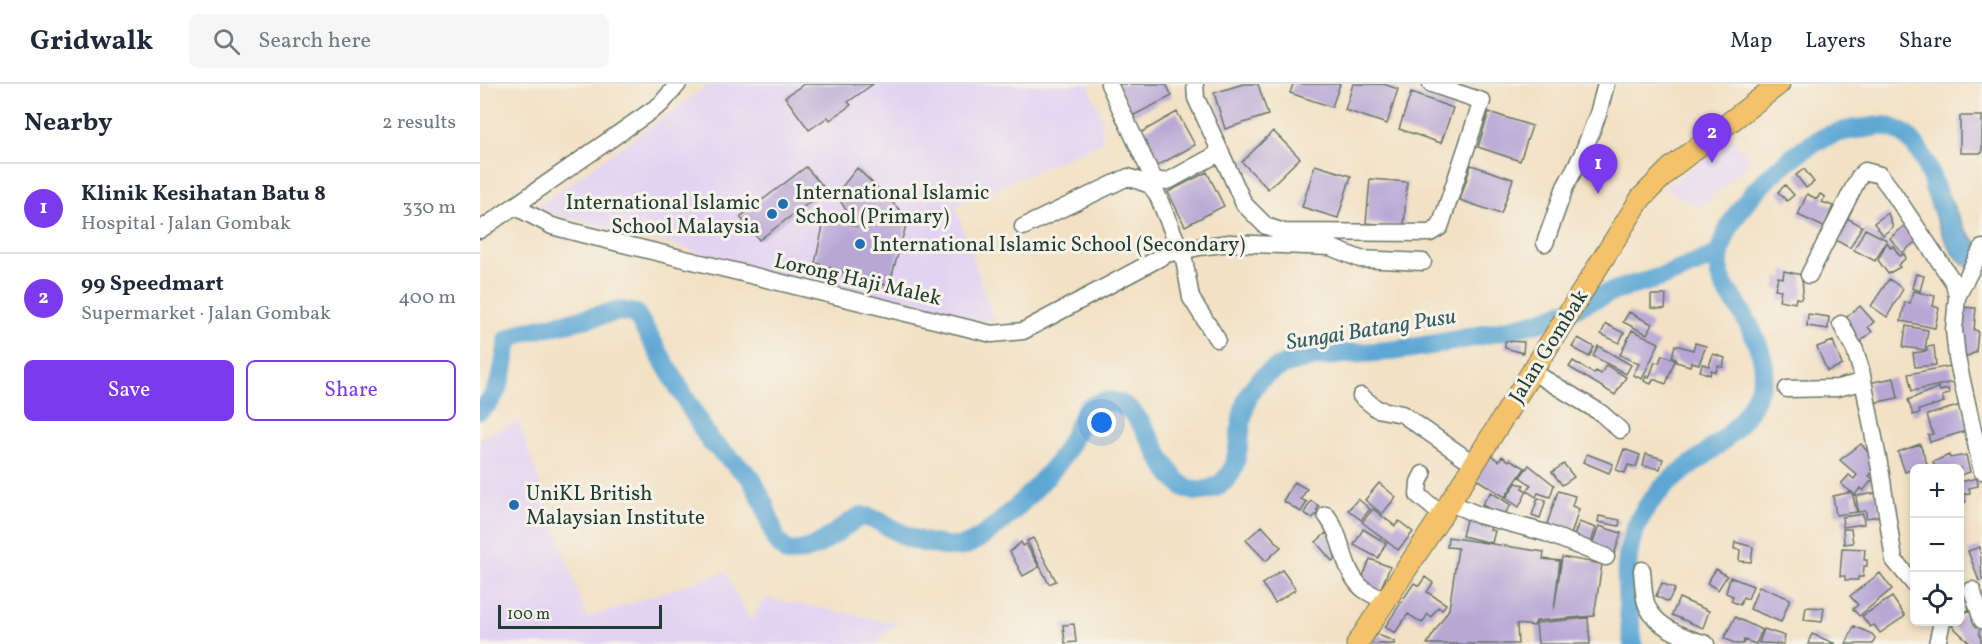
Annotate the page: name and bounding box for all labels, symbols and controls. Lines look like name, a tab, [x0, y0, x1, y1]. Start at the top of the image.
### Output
search box	[189, 14, 609, 68]
text: Gridwalk	[30, 22, 153, 61]
icon: search	[210, 25, 243, 58]
text: Search here	[258, 26, 371, 57]
text: Map	[1730, 27, 1772, 56]
text: Layers	[1805, 27, 1866, 56]
text: Share	[1899, 27, 1952, 56]
text: Nearby	[24, 105, 113, 141]
text: 2 results	[382, 109, 456, 137]
pin: 2	[1692, 113, 1732, 163]
pin: 1	[1578, 144, 1618, 194]
text: Klinik Kesihatan Batu 8	[81, 179, 326, 210]
place label: International Islamic School (Primary)	[795, 179, 989, 232]
place label: International Islamic School Malaysia	[566, 189, 760, 242]
text: 1	[39, 194, 48, 222]
text: 330 m	[402, 194, 456, 222]
marker: International Islamic School (Primary)	[776, 197, 790, 211]
marker: International Islamic School Malaysia	[765, 207, 779, 221]
text: Hospital · Jalan Gombak	[81, 210, 291, 238]
place label: International Islamic School (Secondary)	[872, 231, 1245, 260]
marker: International Islamic School (Secondary)	[853, 237, 867, 251]
street label: Lorong Haji Malek	[771, 247, 945, 314]
text: 99 Speedmart	[81, 269, 224, 300]
text: 2	[38, 284, 49, 312]
text: 400 m	[398, 284, 456, 312]
street label: Jalan Gombak	[1503, 284, 1596, 409]
text: Supermarket · Jalan Gombak	[81, 300, 331, 328]
water label: Sungai Batang Pusu	[1284, 302, 1458, 359]
button: Save	[24, 360, 234, 421]
button: Share	[246, 360, 456, 421]
your location	[1087, 408, 1116, 437]
map controls	[1910, 464, 1964, 626]
button: +	[1910, 464, 1964, 518]
place label: UniKL British Malaysian Institute	[526, 480, 705, 533]
marker: UniKL British Malaysian Institute	[507, 498, 521, 512]
button: −	[1910, 518, 1964, 572]
button: locate	[1910, 572, 1964, 626]
scale bar	[498, 602, 662, 630]
text: 100 m	[507, 604, 550, 626]

